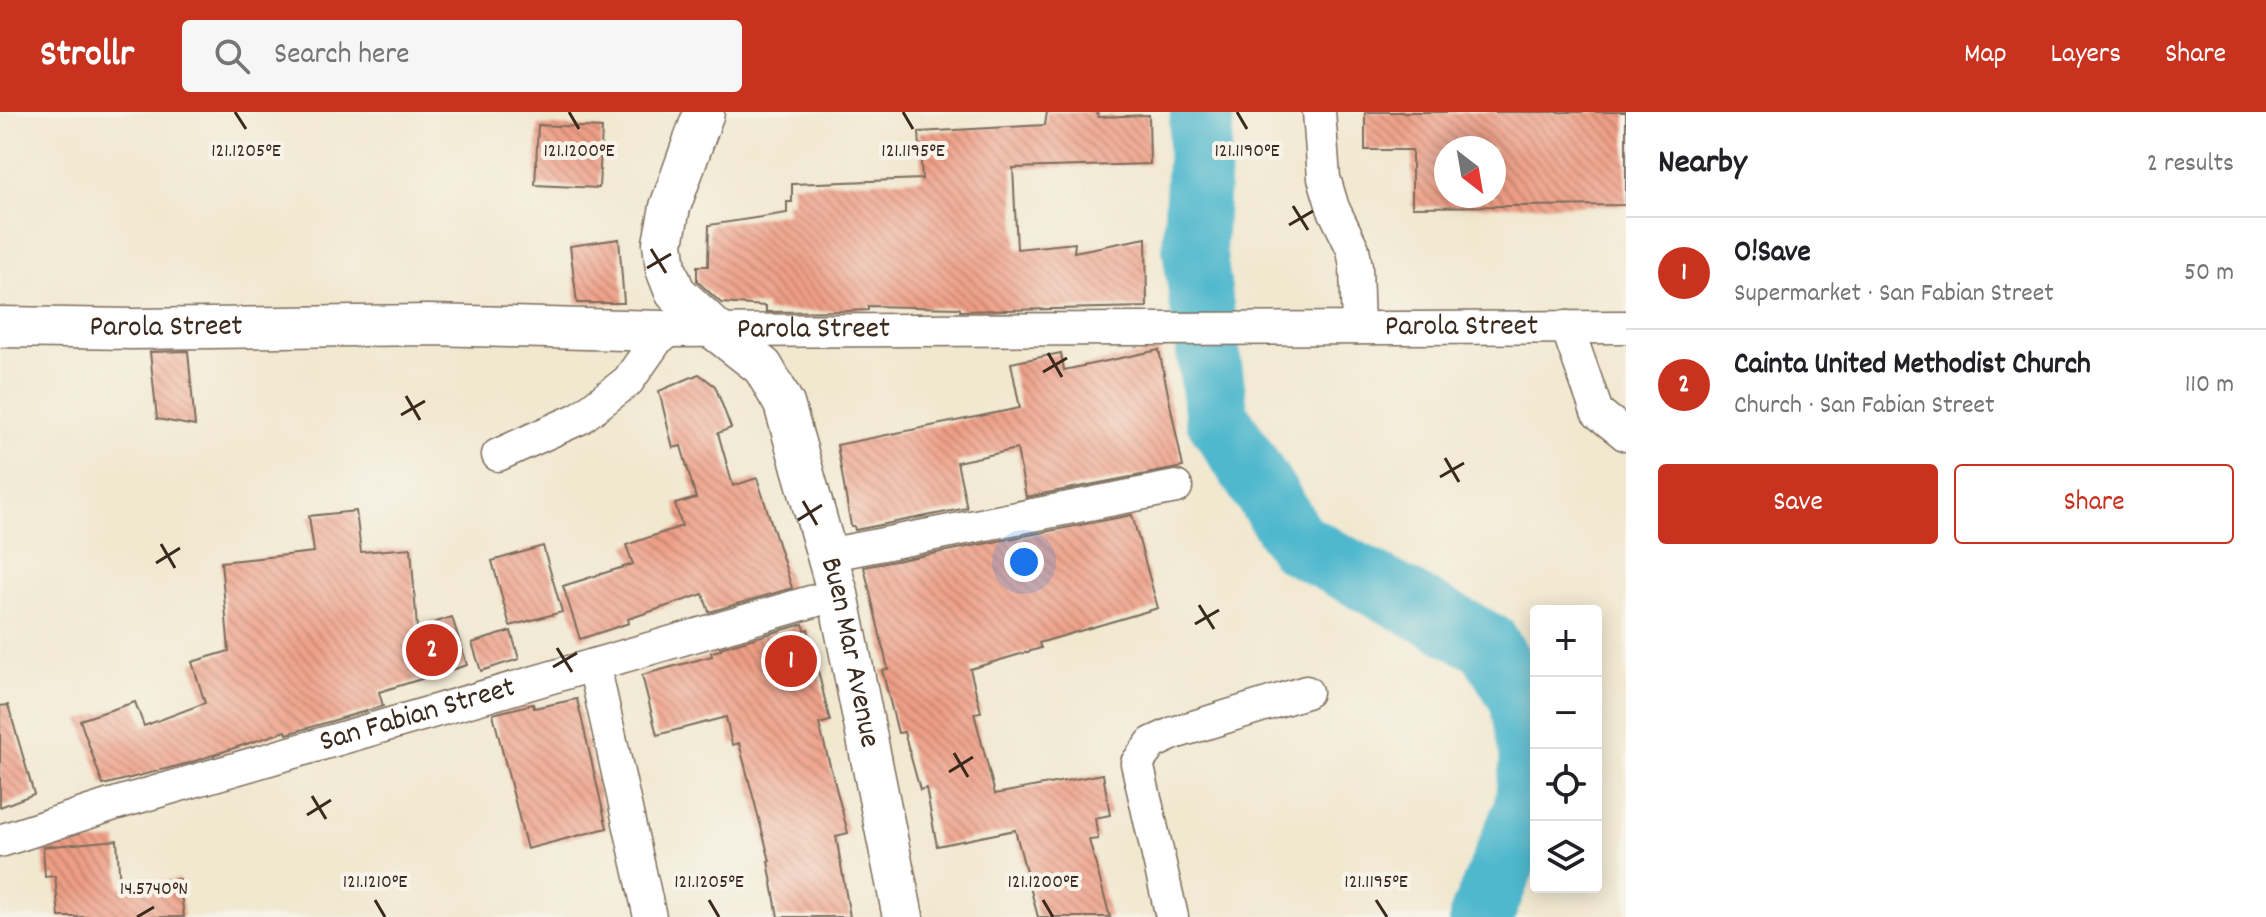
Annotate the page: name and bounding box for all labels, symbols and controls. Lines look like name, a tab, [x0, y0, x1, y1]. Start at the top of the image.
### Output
search box	[182, 20, 742, 92]
text: Strollr	[40, 29, 134, 84]
icon: search	[210, 34, 254, 78]
text: Search here	[274, 35, 410, 78]
text: Map	[1964, 36, 2007, 76]
text: Layers	[2051, 36, 2121, 76]
text: Share	[2165, 36, 2226, 76]
north arrow	[1434, 136, 1506, 208]
text: 121.1205°E	[211, 138, 281, 166]
text: 121.1200°E	[543, 138, 615, 166]
text: 121.1195°E	[881, 138, 945, 166]
text: 121.1190°E	[1214, 138, 1280, 166]
text: Nearby	[1658, 140, 1747, 189]
text: 2 results	[2147, 146, 2234, 183]
text: O!Save	[1734, 233, 1811, 276]
text: 1	[1681, 255, 1687, 292]
text: 50 m	[2184, 255, 2234, 292]
text: Supermarket · San Fabian Street	[1734, 276, 2054, 313]
street label: Parola Street	[89, 306, 243, 351]
street label: Parola Street	[1385, 306, 1538, 350]
street label: Parola Street	[737, 309, 890, 352]
text: Cainta United Methodist Church	[1734, 345, 2091, 388]
text: 2	[1678, 367, 1690, 404]
text: 110 m	[2185, 367, 2234, 404]
text: Church · San Fabian Street	[1734, 388, 1995, 425]
button: Save	[1658, 464, 1938, 544]
button: Share	[1954, 464, 2234, 544]
your location	[1004, 542, 1044, 582]
street label: Buen Mar Avenue	[807, 553, 890, 751]
map controls	[1530, 605, 1602, 893]
button: +	[1530, 605, 1602, 677]
pin: 2	[406, 620, 458, 680]
pin: 1	[765, 631, 817, 691]
street label: San Fabian Street	[315, 667, 521, 765]
button: −	[1530, 677, 1602, 749]
button: locate	[1530, 749, 1602, 821]
button: layers	[1530, 821, 1602, 893]
text: 121.1210°E	[343, 869, 407, 897]
text: 121.1205°E	[674, 869, 744, 897]
text: 121.1200°E	[1007, 869, 1079, 897]
text: 121.1195°E	[1344, 869, 1408, 897]
text: 14.5740°N	[120, 876, 188, 904]

